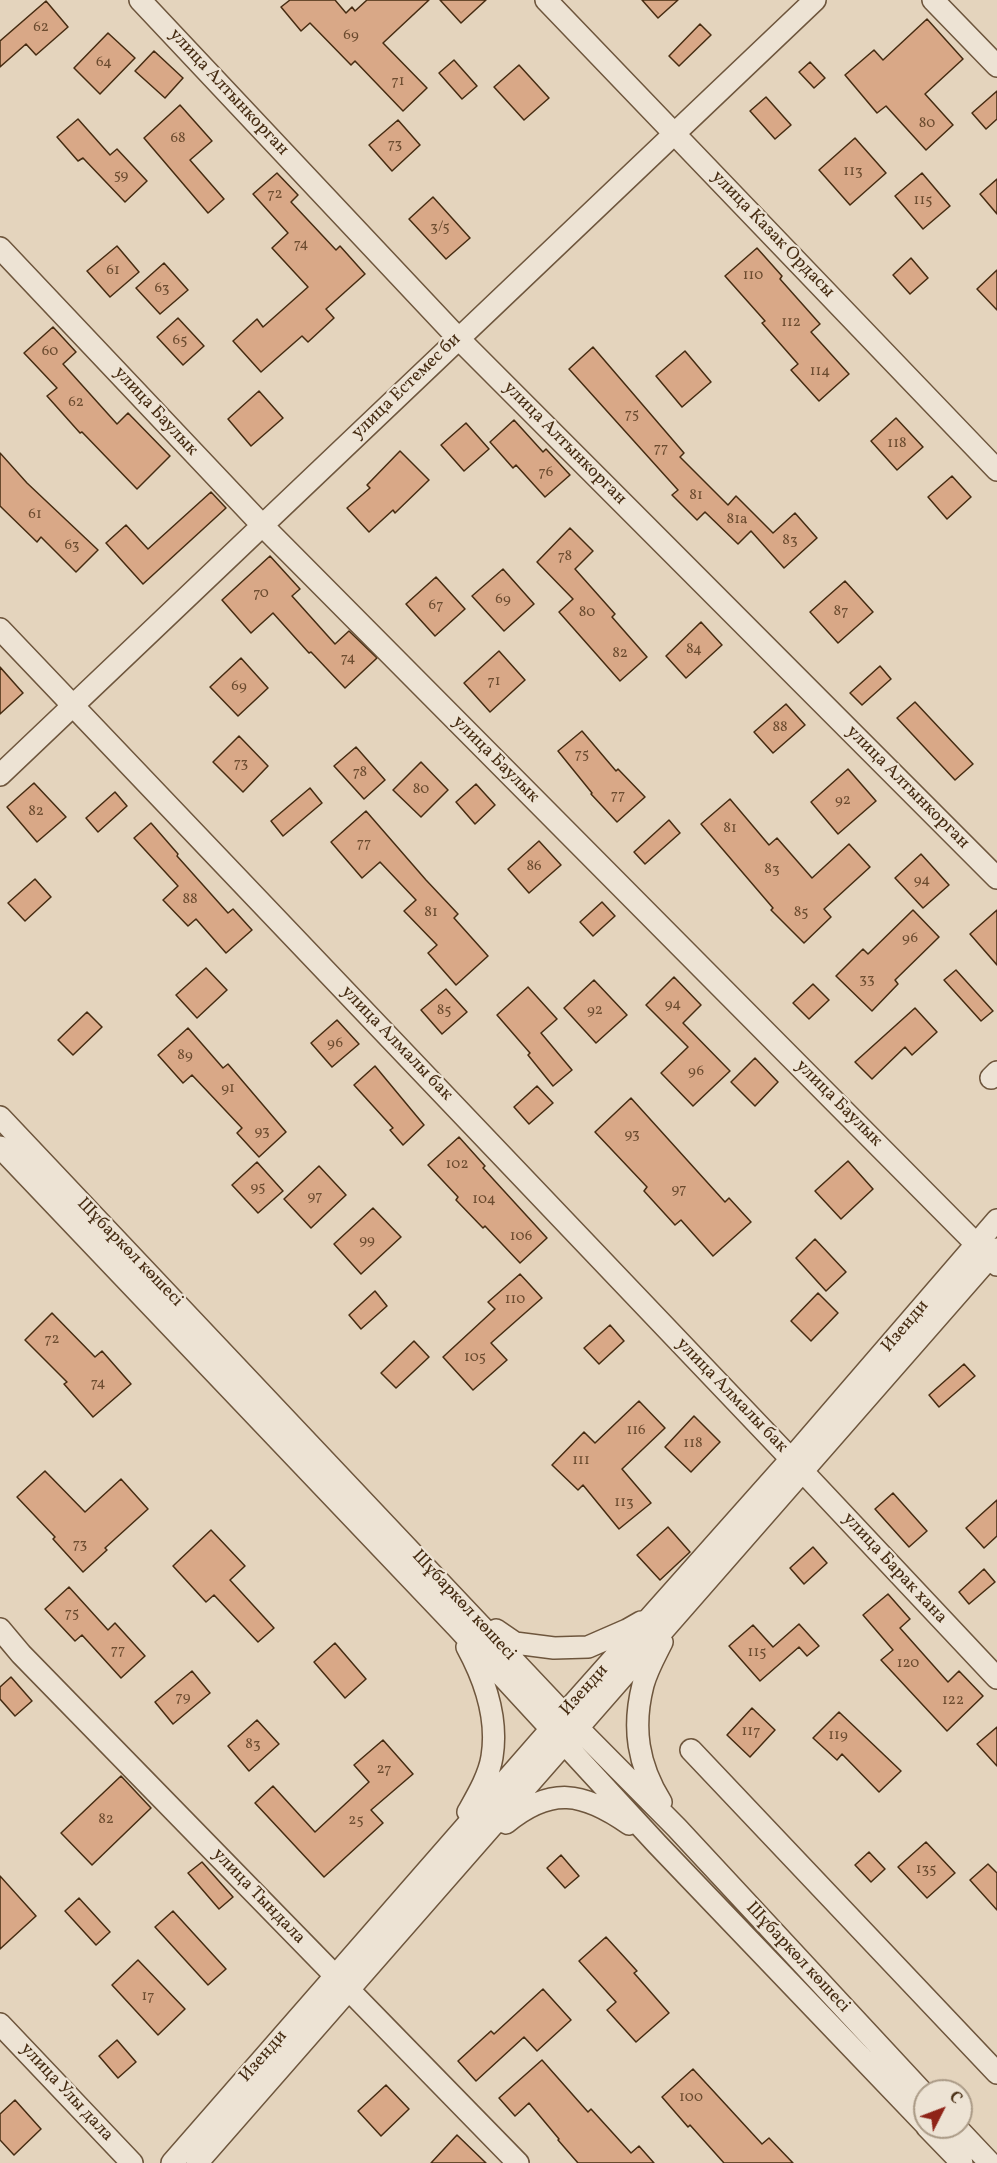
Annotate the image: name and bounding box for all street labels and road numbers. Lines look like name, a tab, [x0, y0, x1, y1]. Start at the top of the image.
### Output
street label: улица Алтынкорган	[164, 25, 292, 161]
street label: улица Казак Ордасы	[706, 167, 838, 303]
street label: улица Естемес би	[348, 329, 466, 445]
street label: улица Баулык	[108, 363, 202, 461]
street label: улица Алтынкорган	[498, 378, 630, 510]
street label: улица Баулык	[447, 712, 543, 808]
street label: улица Алтынкорган	[841, 722, 973, 854]
street label: улица Алмалы бак	[336, 982, 456, 1106]
street label: улица Баулык	[790, 1056, 886, 1152]
street label: Шұбаркөл көшесі	[71, 1194, 187, 1312]
street label: Изенди	[878, 1296, 934, 1358]
street label: улица Алмалы бак	[671, 1334, 791, 1458]
street label: улица Барак хана	[837, 1509, 951, 1629]
street label: Шұбаркөл көшесі	[406, 1546, 520, 1666]
street label: Изенди	[556, 1661, 614, 1721]
street label: улица Тындала	[207, 1844, 309, 1950]
street label: Шұбаркөл көшесі	[740, 1898, 854, 2018]
street label: Изенди	[236, 2027, 292, 2087]
street label: улица Улы дала	[15, 2039, 117, 2147]

